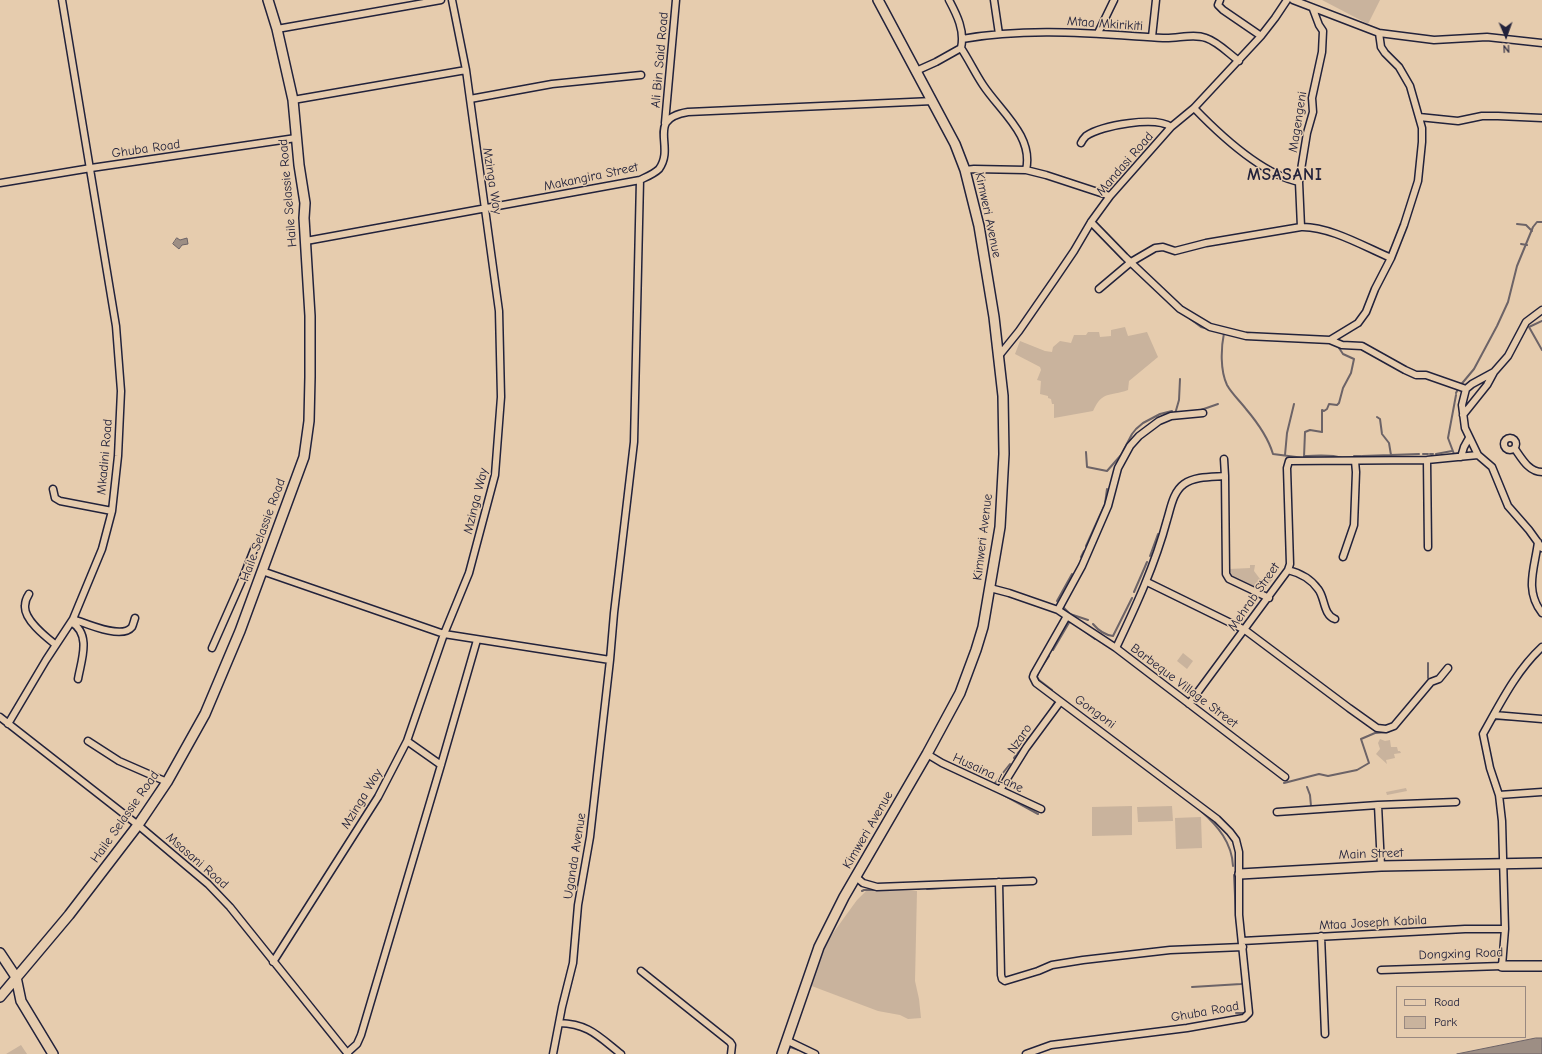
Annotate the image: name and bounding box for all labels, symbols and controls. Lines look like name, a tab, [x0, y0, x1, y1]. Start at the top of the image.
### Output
street label: Ali Bin Said Road	[648, 11, 672, 109]
street label: Mtaa Mkirikiti	[1066, 14, 1144, 34]
north arrow	[1486, 16, 1526, 56]
text: N	[1503, 42, 1510, 55]
street label: Magengeni	[1285, 90, 1311, 154]
street label: Mandasi Road	[1093, 129, 1157, 199]
street label: Ghuba Road	[111, 136, 181, 162]
street label: Haile Selassie Road	[275, 138, 301, 248]
street label: Mzinga Way	[479, 146, 505, 216]
street label: Makangira Street	[542, 159, 640, 195]
district label: MSASANI	[1247, 165, 1323, 185]
street label: Kimweri Avenue	[971, 171, 1005, 259]
street label: Mkadini Road	[94, 418, 116, 496]
street label: Mzinga Way	[460, 466, 492, 536]
street label: Haile Selassie Road	[237, 476, 289, 584]
street label: Kimweri Avenue	[970, 493, 996, 581]
street label: Mehrab Street	[1225, 560, 1283, 634]
street label: Barbeque Village Street	[1127, 641, 1241, 731]
street label: Gongoni	[1071, 692, 1119, 732]
street label: Nzaro	[1004, 721, 1036, 757]
street label: Husaina Lane	[950, 750, 1026, 796]
street label: Mzinga Way	[338, 766, 386, 832]
street label: Haile Selassie Road	[87, 768, 163, 866]
street label: Kimweri Avenue	[839, 788, 897, 872]
street label: Uganda Avenue	[560, 812, 590, 900]
street label: Msasani Road	[163, 830, 231, 892]
street label: Main Street	[1338, 845, 1404, 863]
street label: Mtaa Joseph Kabila	[1319, 912, 1427, 934]
street label: Dongxing Road	[1418, 945, 1504, 963]
legend	[1396, 986, 1526, 1038]
text: Road	[1434, 995, 1460, 1009]
street label: Ghuba Road	[1170, 998, 1240, 1026]
text: Park	[1434, 1015, 1457, 1029]

